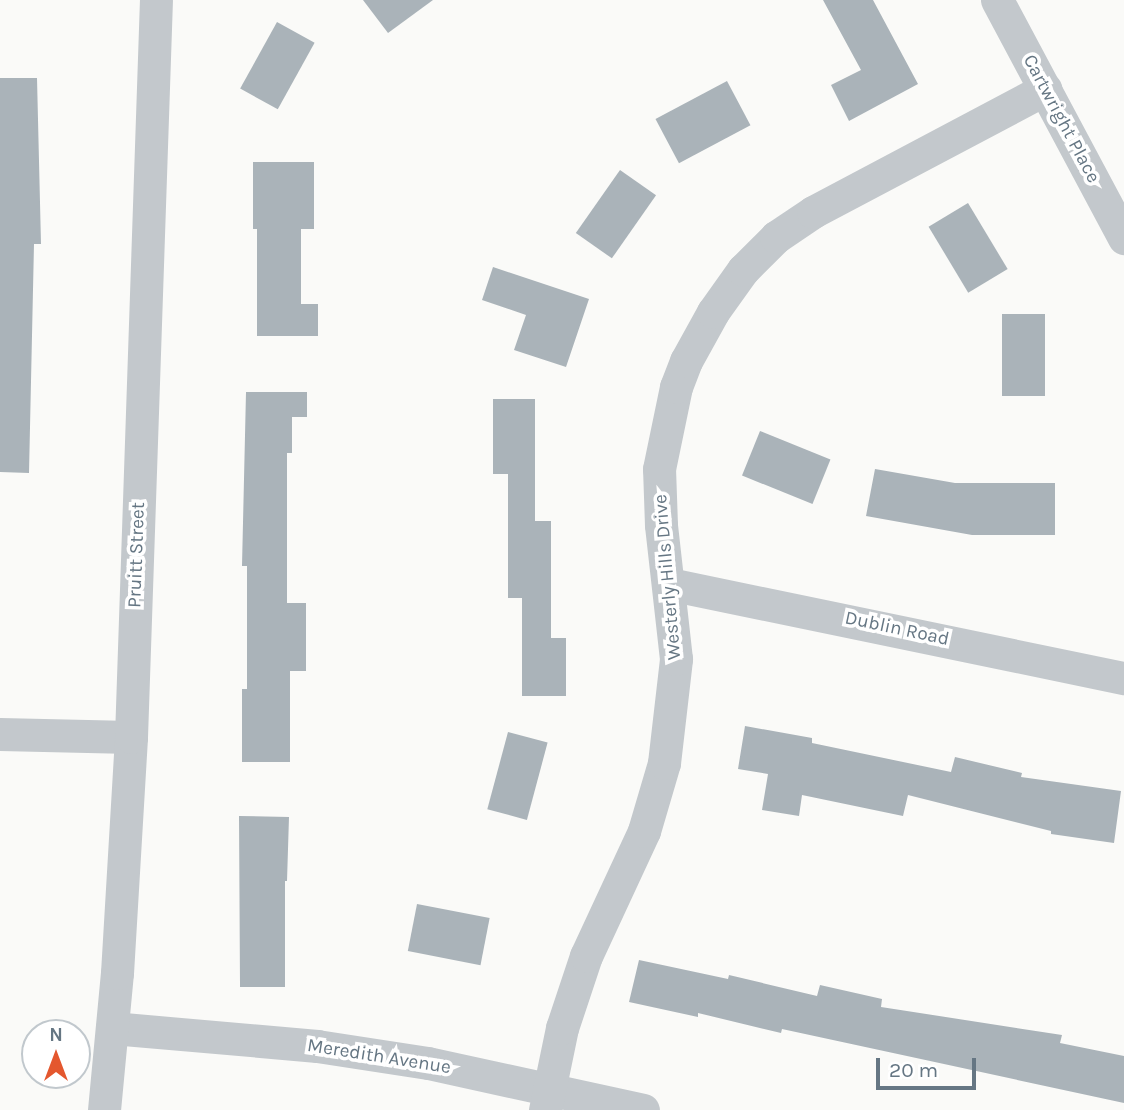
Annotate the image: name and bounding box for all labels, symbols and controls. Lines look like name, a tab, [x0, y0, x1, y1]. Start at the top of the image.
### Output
street label: Cartwright Place	[1018, 51, 1104, 187]
street label: Westerly Hills Drive	[649, 493, 687, 661]
street label: Pruitt Street	[124, 502, 150, 608]
street label: Dublin Road	[843, 607, 951, 651]
north arrow	[21, 1019, 91, 1089]
text: N	[49, 1024, 63, 1046]
street label: Meredith Avenue	[306, 1034, 452, 1080]
scale bar	[879, 1044, 979, 1088]
text: 20 m	[889, 1058, 938, 1082]

